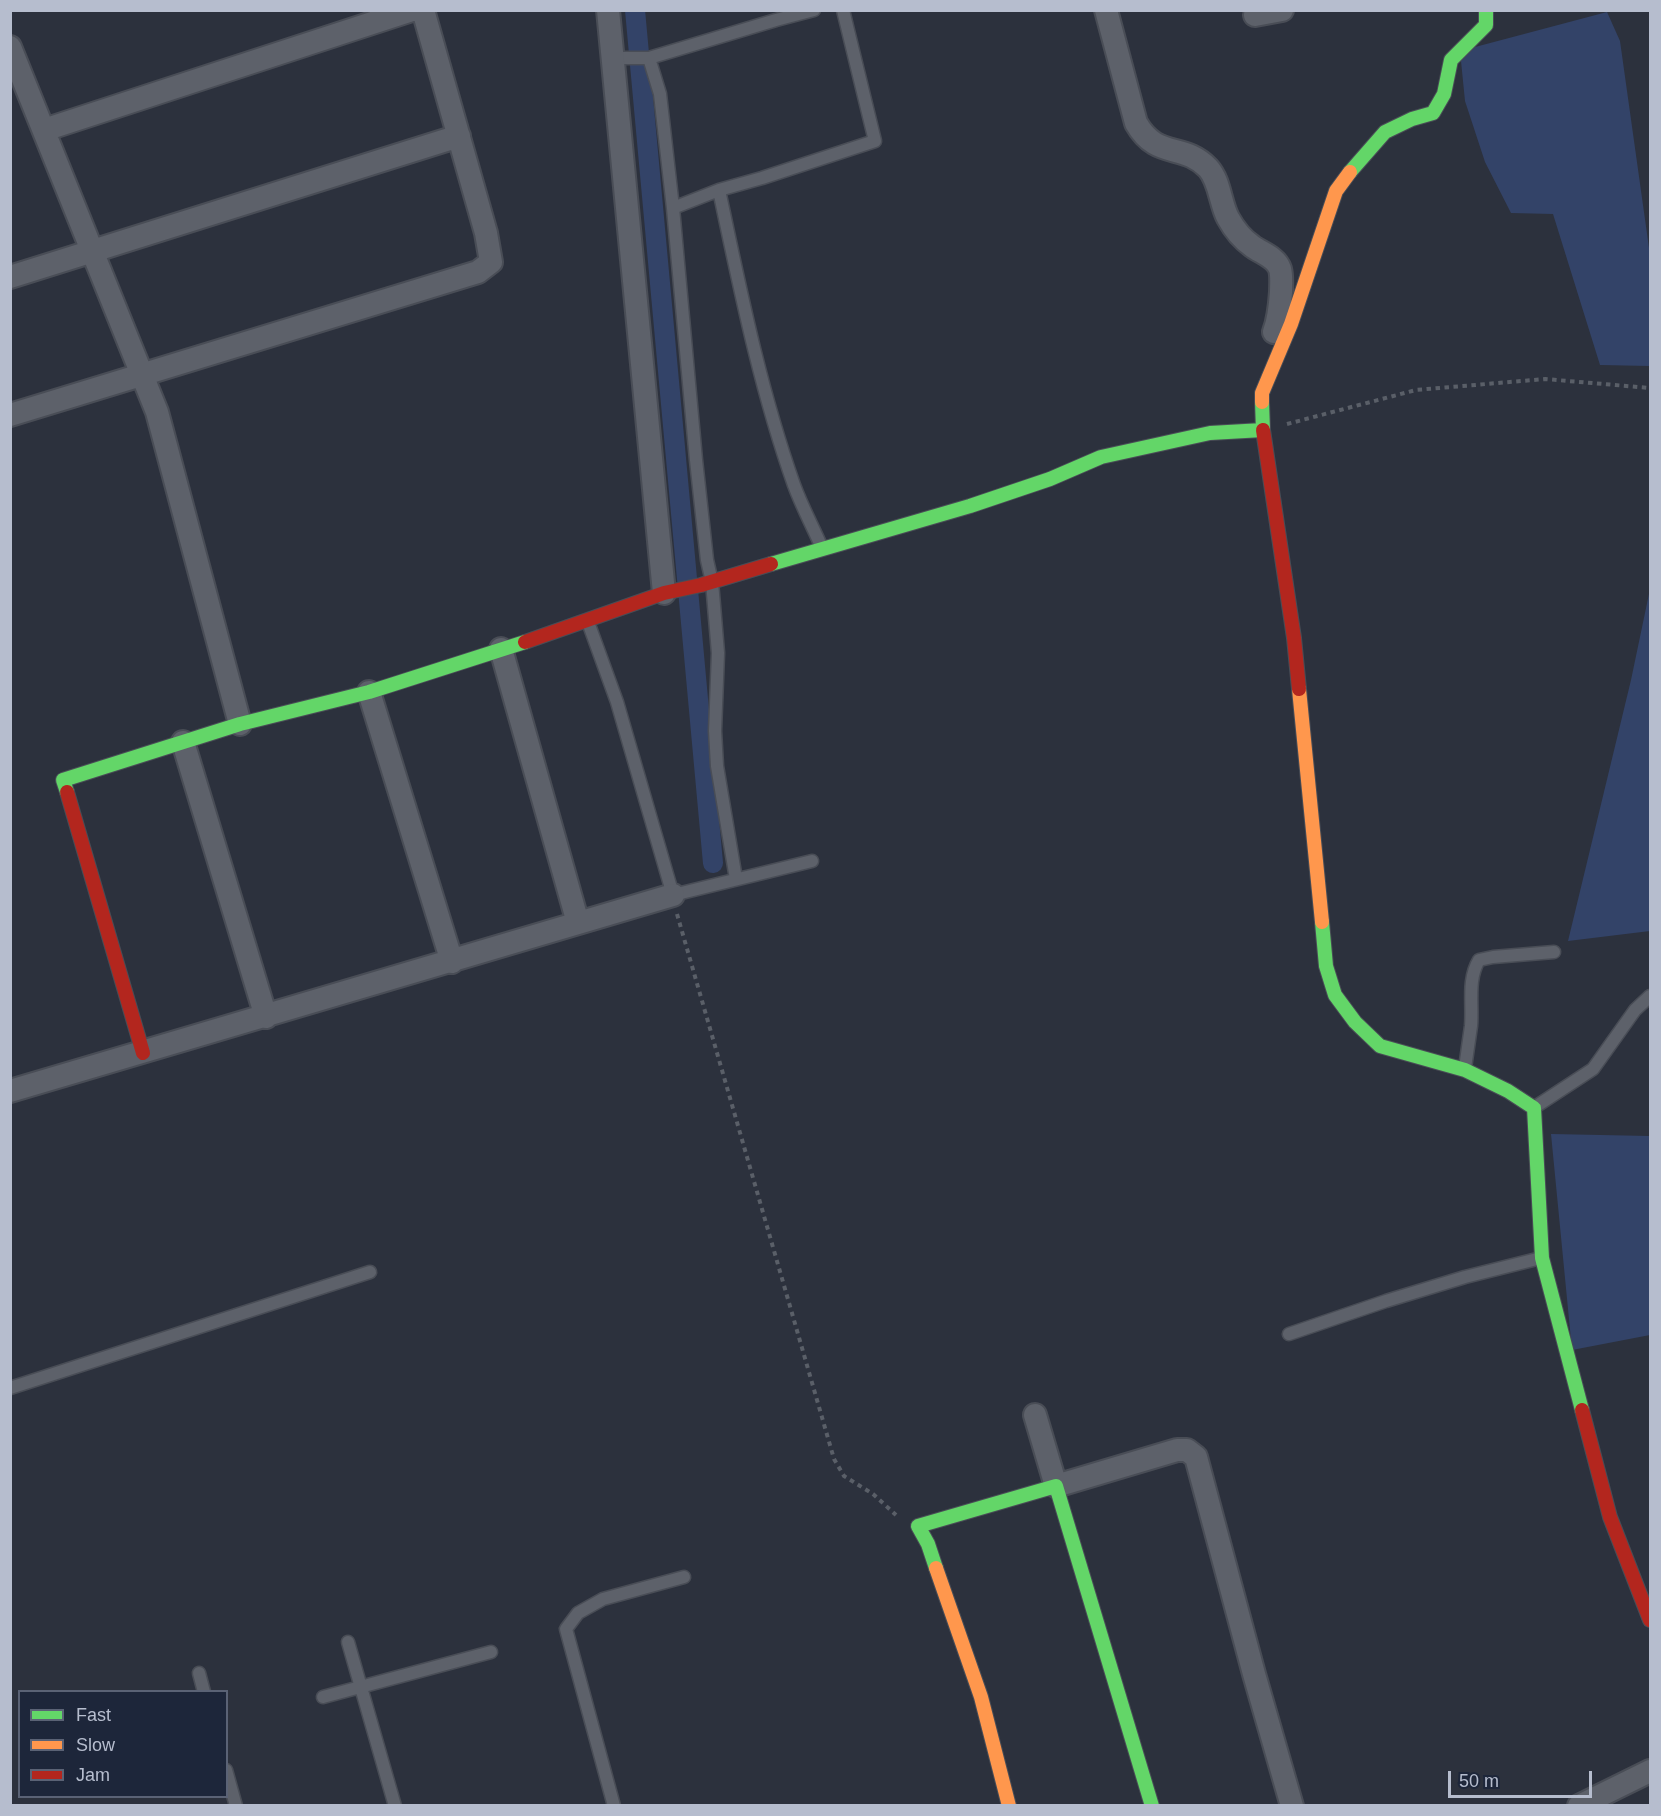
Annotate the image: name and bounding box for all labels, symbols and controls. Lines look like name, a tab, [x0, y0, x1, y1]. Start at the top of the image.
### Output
legend	[18, 1690, 228, 1798]
text: Fast	[76, 1705, 111, 1725]
text: Slow	[76, 1735, 115, 1755]
scale bar	[1451, 1759, 1595, 1797]
text: Jam	[76, 1765, 110, 1785]
text: 50 m	[1459, 1771, 1499, 1791]

